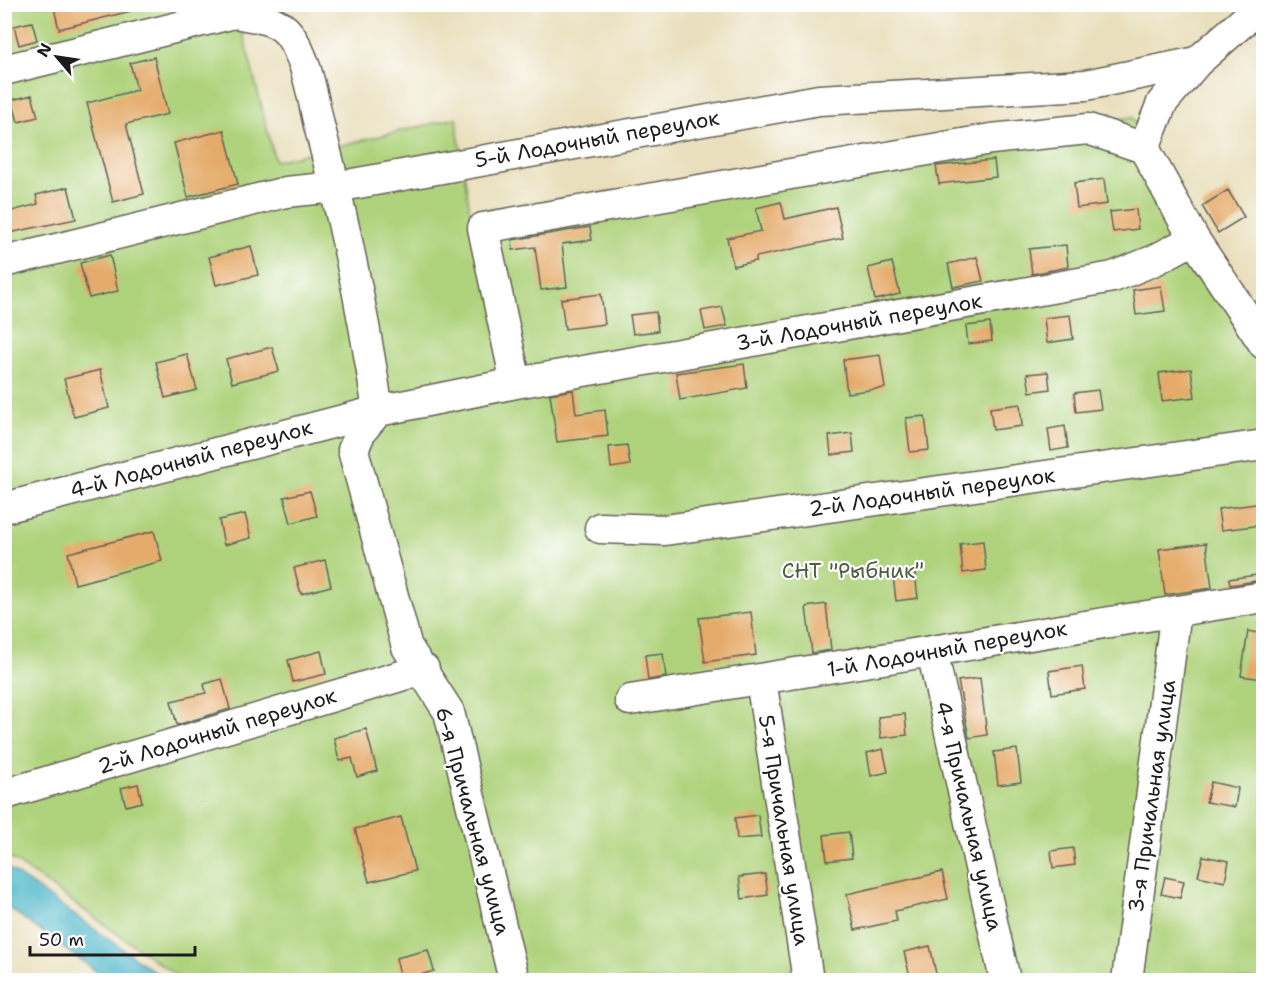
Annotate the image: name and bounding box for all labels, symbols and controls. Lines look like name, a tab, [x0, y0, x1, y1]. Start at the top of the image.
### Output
north arrow	[27, 27, 87, 87]
text: N	[32, 39, 57, 61]
street label: 5-й Лодочный переулок	[473, 104, 721, 174]
street label: 3-й Лодочный переулок	[734, 287, 984, 357]
street label: 4-й Лодочный переулок	[67, 413, 315, 505]
street label: 2-й Лодочный переулок	[807, 461, 1057, 523]
park label: СНТ "Рыбник"	[782, 557, 924, 585]
street label: 1-й Лодочный переулок	[825, 614, 1069, 684]
street label: 3-я Причальная улица	[1122, 678, 1182, 914]
street label: 2-й Лодочный переулок	[94, 681, 340, 781]
street label: 4-я Причальная улица	[929, 698, 1009, 934]
street label: 6-я Причальная улица	[429, 704, 517, 938]
street label: 5-я Причальная улица	[752, 713, 816, 947]
scale bar	[30, 919, 195, 957]
text: 50 m	[39, 928, 84, 952]

